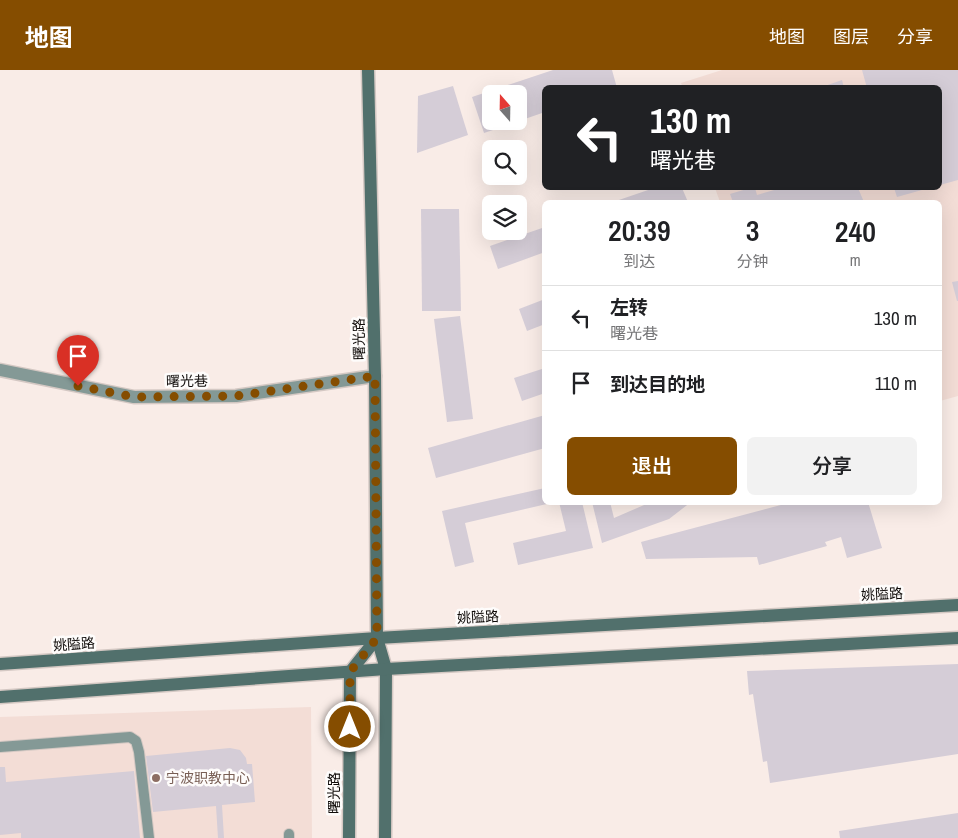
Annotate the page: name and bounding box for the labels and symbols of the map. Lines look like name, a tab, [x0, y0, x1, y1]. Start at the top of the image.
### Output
north arrow	[482, 85, 528, 130]
street label: 曙光路	[350, 318, 368, 360]
pin	[57, 335, 99, 386]
street label: 曙光巷	[166, 372, 208, 390]
street label: 姚隘路	[861, 584, 903, 604]
street label: 姚隘路	[457, 607, 499, 627]
street label: 姚隘路	[52, 634, 96, 654]
position arrow	[323, 700, 375, 752]
place label: 宁波职教中心	[166, 769, 250, 787]
marker: 宁波职教中心	[150, 772, 162, 784]
street label: 曙光路	[325, 772, 343, 814]

